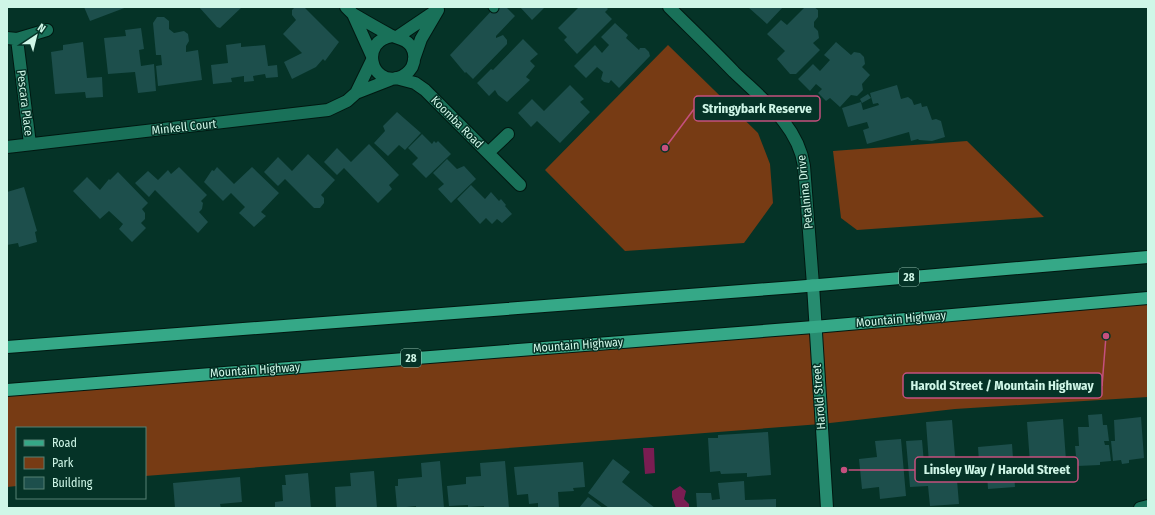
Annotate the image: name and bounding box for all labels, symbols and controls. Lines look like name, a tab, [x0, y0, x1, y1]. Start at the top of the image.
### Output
north arrow	[16, 16, 56, 56]
text: N	[35, 21, 48, 35]
street label: Pescara Place	[14, 69, 36, 137]
street label: Koomba Road	[428, 93, 486, 151]
callout: Stringybark Reserve	[694, 96, 820, 121]
text: Stringybark Reserve	[702, 101, 812, 116]
street label: Minkell Court	[151, 117, 217, 137]
street label: Petalnina Drive	[794, 154, 816, 230]
road number: 28	[899, 268, 919, 286]
street label: Mountain Highway	[855, 308, 947, 330]
street label: Mountain Highway	[532, 335, 624, 355]
road number: 28	[401, 349, 421, 367]
street label: Mountain Highway	[209, 360, 301, 380]
street label: Harold Street	[810, 364, 828, 430]
callout: Harold Street / Mountain Highway	[903, 373, 1102, 398]
text: Harold Street / Mountain Highway	[910, 378, 1094, 393]
legend	[16, 427, 146, 499]
text: Road	[52, 436, 77, 450]
text: Park	[52, 456, 74, 470]
callout: Linsley Way / Harold Street	[915, 457, 1078, 482]
text: Linsley Way / Harold Street	[924, 462, 1071, 477]
text: Building	[52, 476, 93, 490]

